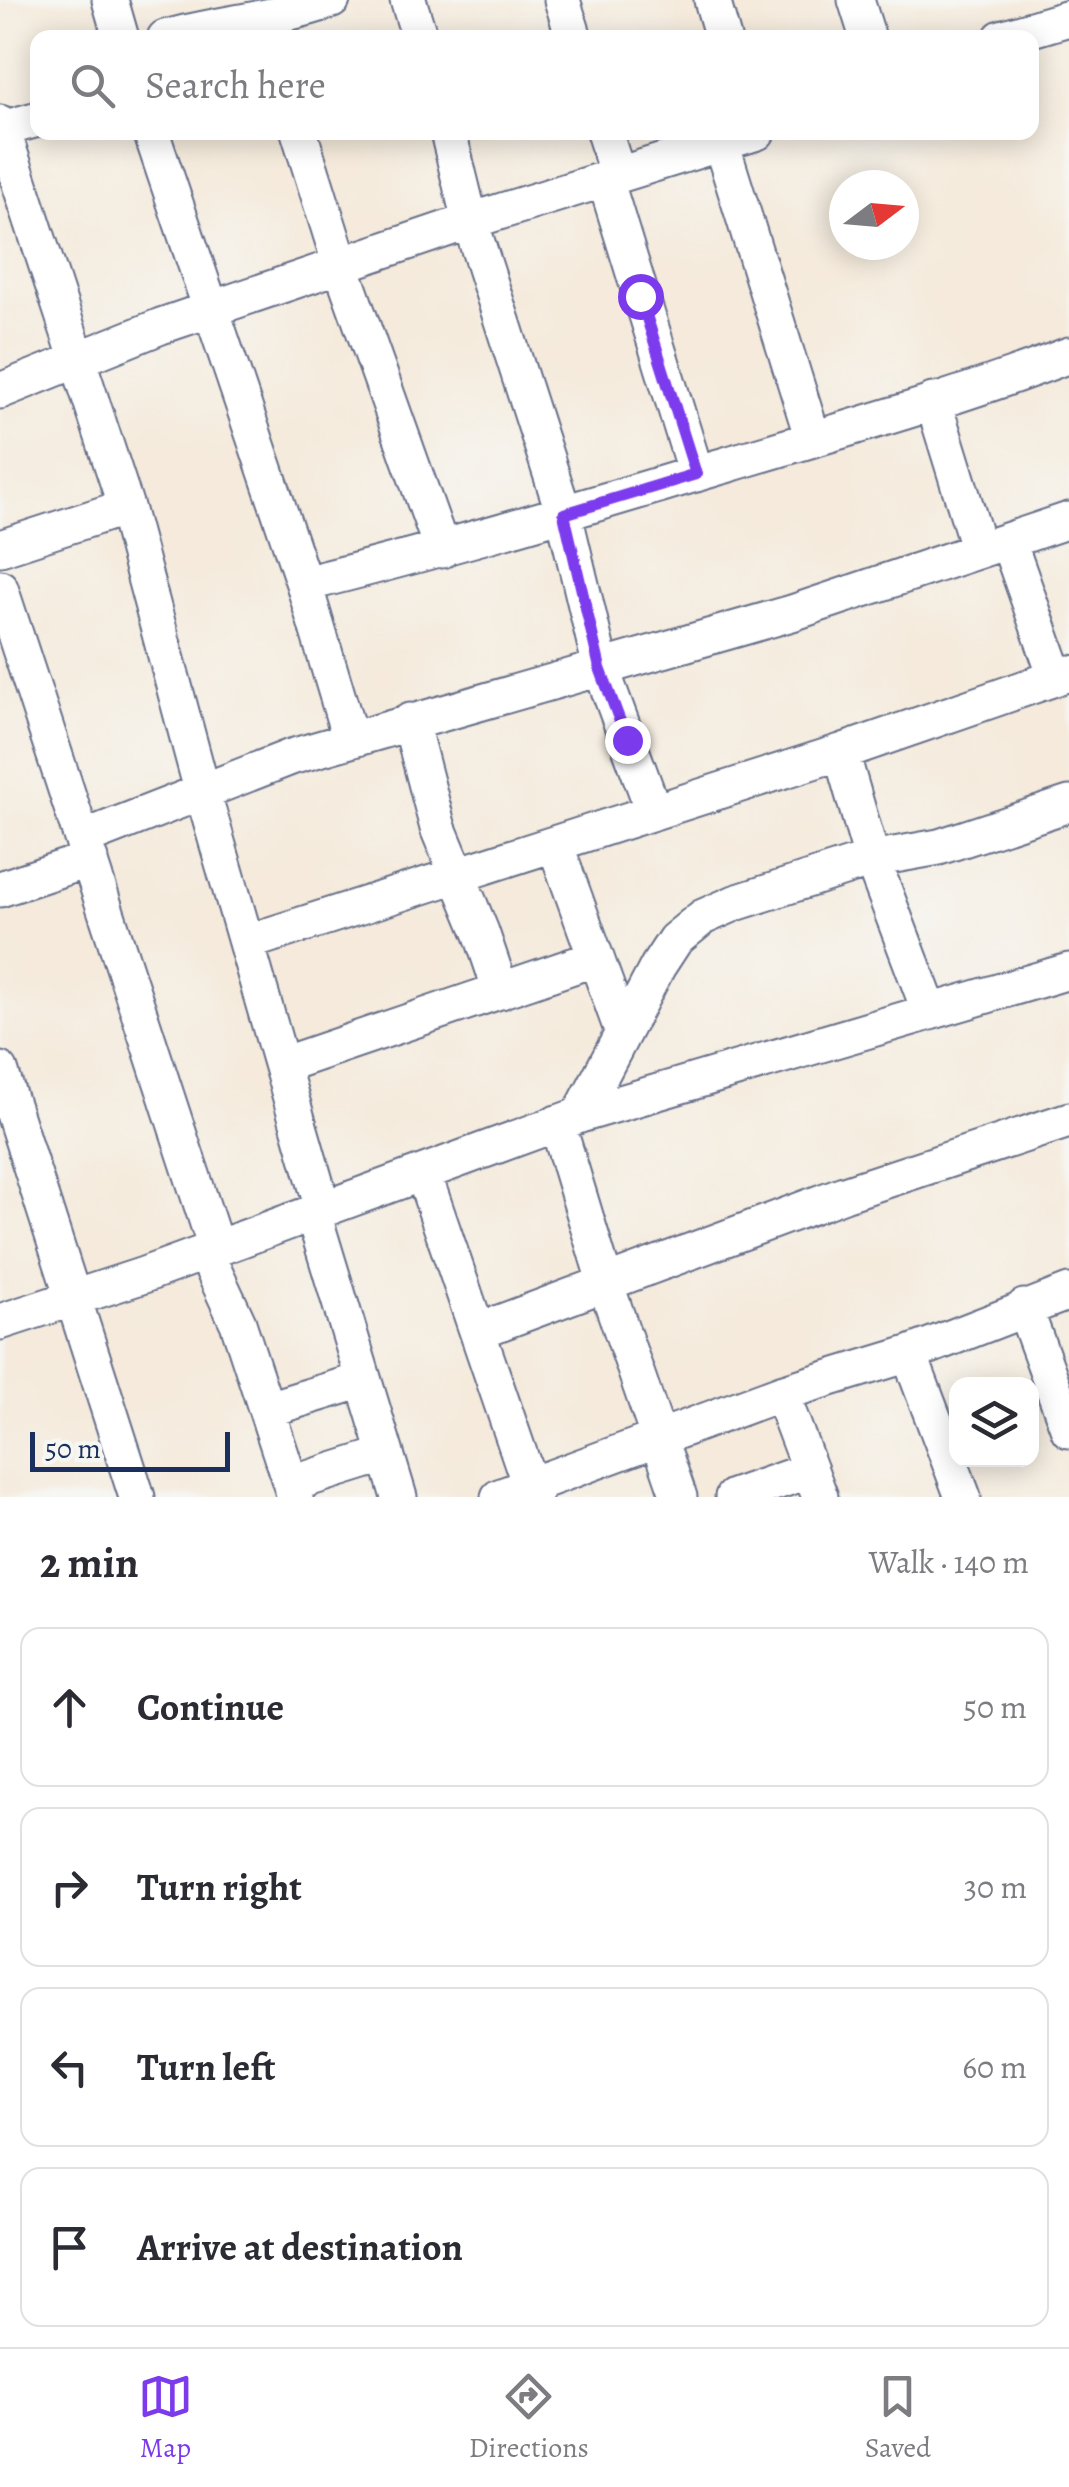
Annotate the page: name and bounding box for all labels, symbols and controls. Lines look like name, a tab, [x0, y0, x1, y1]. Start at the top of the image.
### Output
search box	[30, 30, 1039, 140]
icon: search	[65, 58, 120, 113]
text: Search here	[145, 59, 326, 111]
north arrow	[829, 170, 919, 260]
route start	[618, 274, 664, 320]
route end	[605, 718, 651, 764]
map controls	[949, 1377, 1039, 1467]
button: layers	[949, 1377, 1039, 1467]
scale bar	[30, 1427, 230, 1472]
text: 50 m	[45, 1430, 101, 1468]
text: 2 min	[40, 1534, 139, 1591]
text: Walk · 140 m	[869, 1540, 1029, 1584]
icon: ahead	[42, 1680, 97, 1735]
text: Continue	[137, 1681, 284, 1733]
text: 50 m	[963, 1685, 1027, 1729]
icon: right	[42, 1860, 97, 1915]
text: Turn right	[137, 1861, 302, 1913]
text: 30 m	[964, 1865, 1027, 1909]
icon: left	[42, 2040, 97, 2095]
text: Turn left	[137, 2041, 276, 2093]
text: 60 m	[962, 2045, 1027, 2089]
icon: arrive	[42, 2220, 97, 2275]
text: Arrive at destination	[137, 2221, 463, 2273]
tab: Map	[138, 2369, 193, 2467]
tab: Directions	[469, 2369, 589, 2467]
tab: Saved	[865, 2369, 931, 2467]

